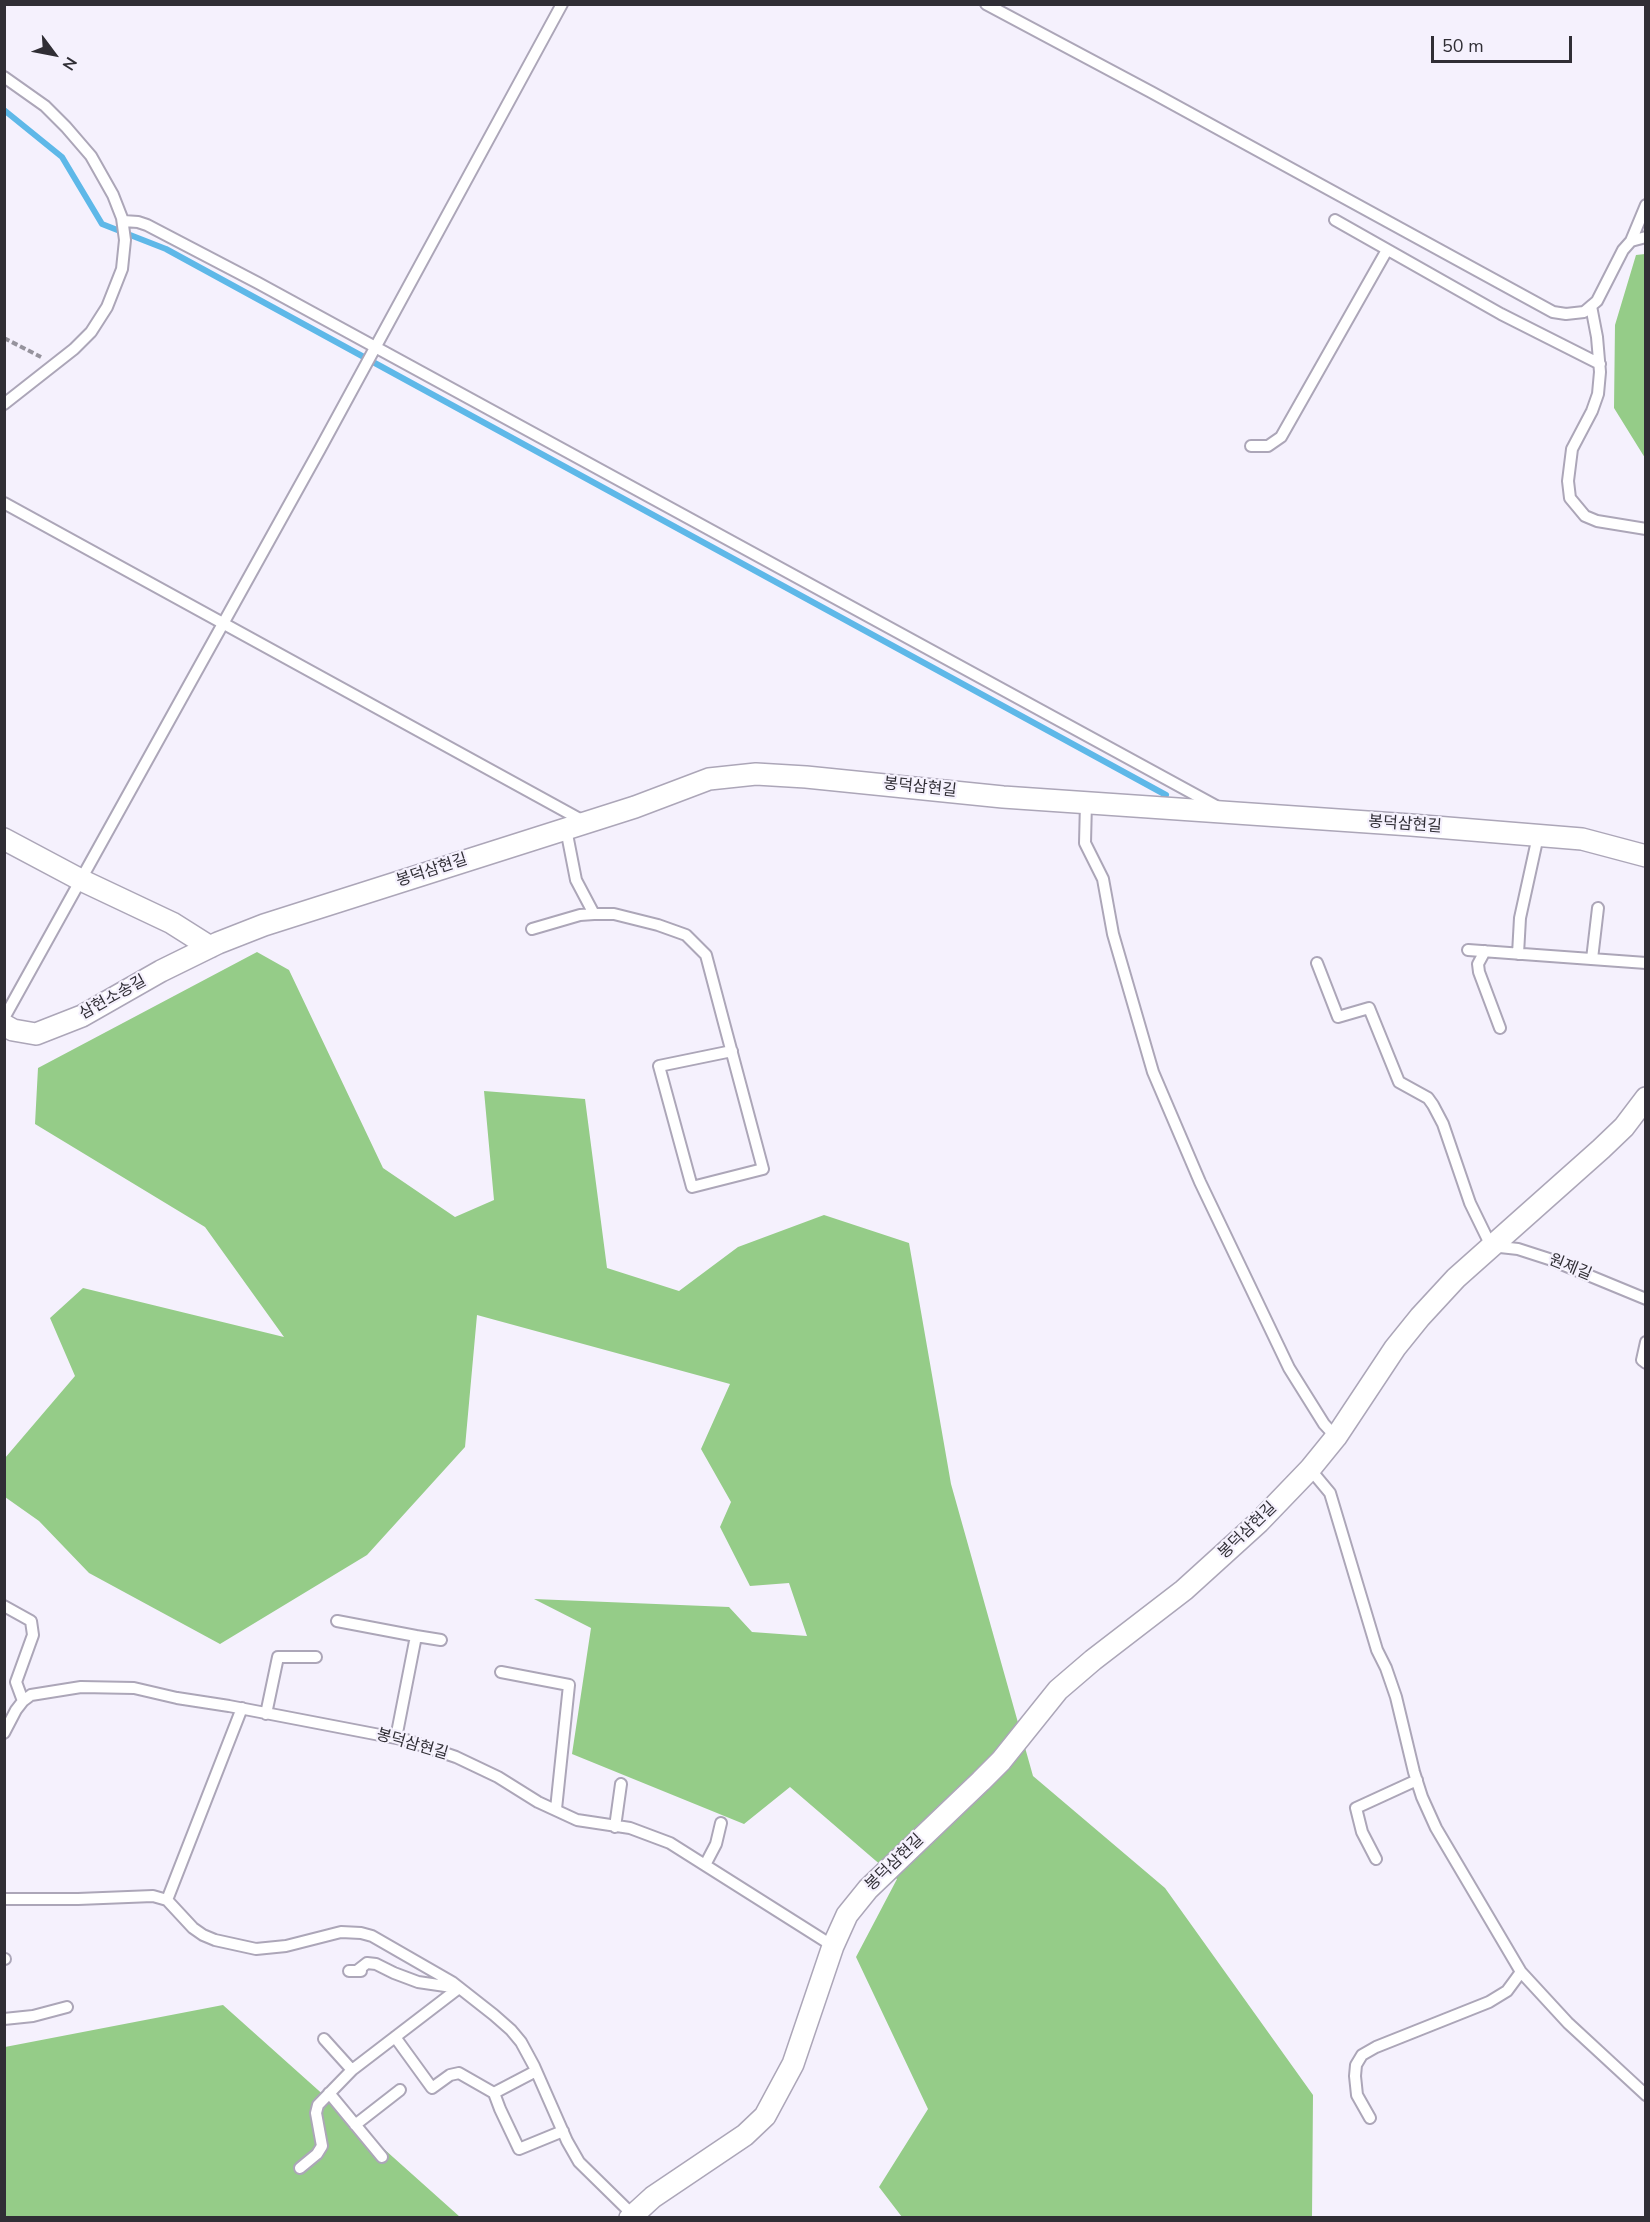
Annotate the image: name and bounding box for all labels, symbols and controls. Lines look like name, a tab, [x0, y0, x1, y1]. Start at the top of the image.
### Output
north arrow	[24, 24, 84, 84]
scale bar	[1434, 24, 1575, 62]
text: 50 m	[1442, 34, 1484, 58]
text: N	[57, 53, 82, 74]
street label: 봉덕삼현길	[882, 775, 958, 801]
street label: 봉덕삼현길	[1368, 813, 1442, 837]
street label: 봉덕삼현길	[394, 850, 470, 892]
street label: 삼현소송길	[76, 972, 150, 1024]
street label: 원제길	[1546, 1251, 1594, 1285]
street label: 봉덕삼현길	[1215, 1499, 1281, 1563]
street label: 봉덕삼현길	[374, 1726, 450, 1764]
street label: 봉덕삼현길	[862, 1831, 928, 1895]

